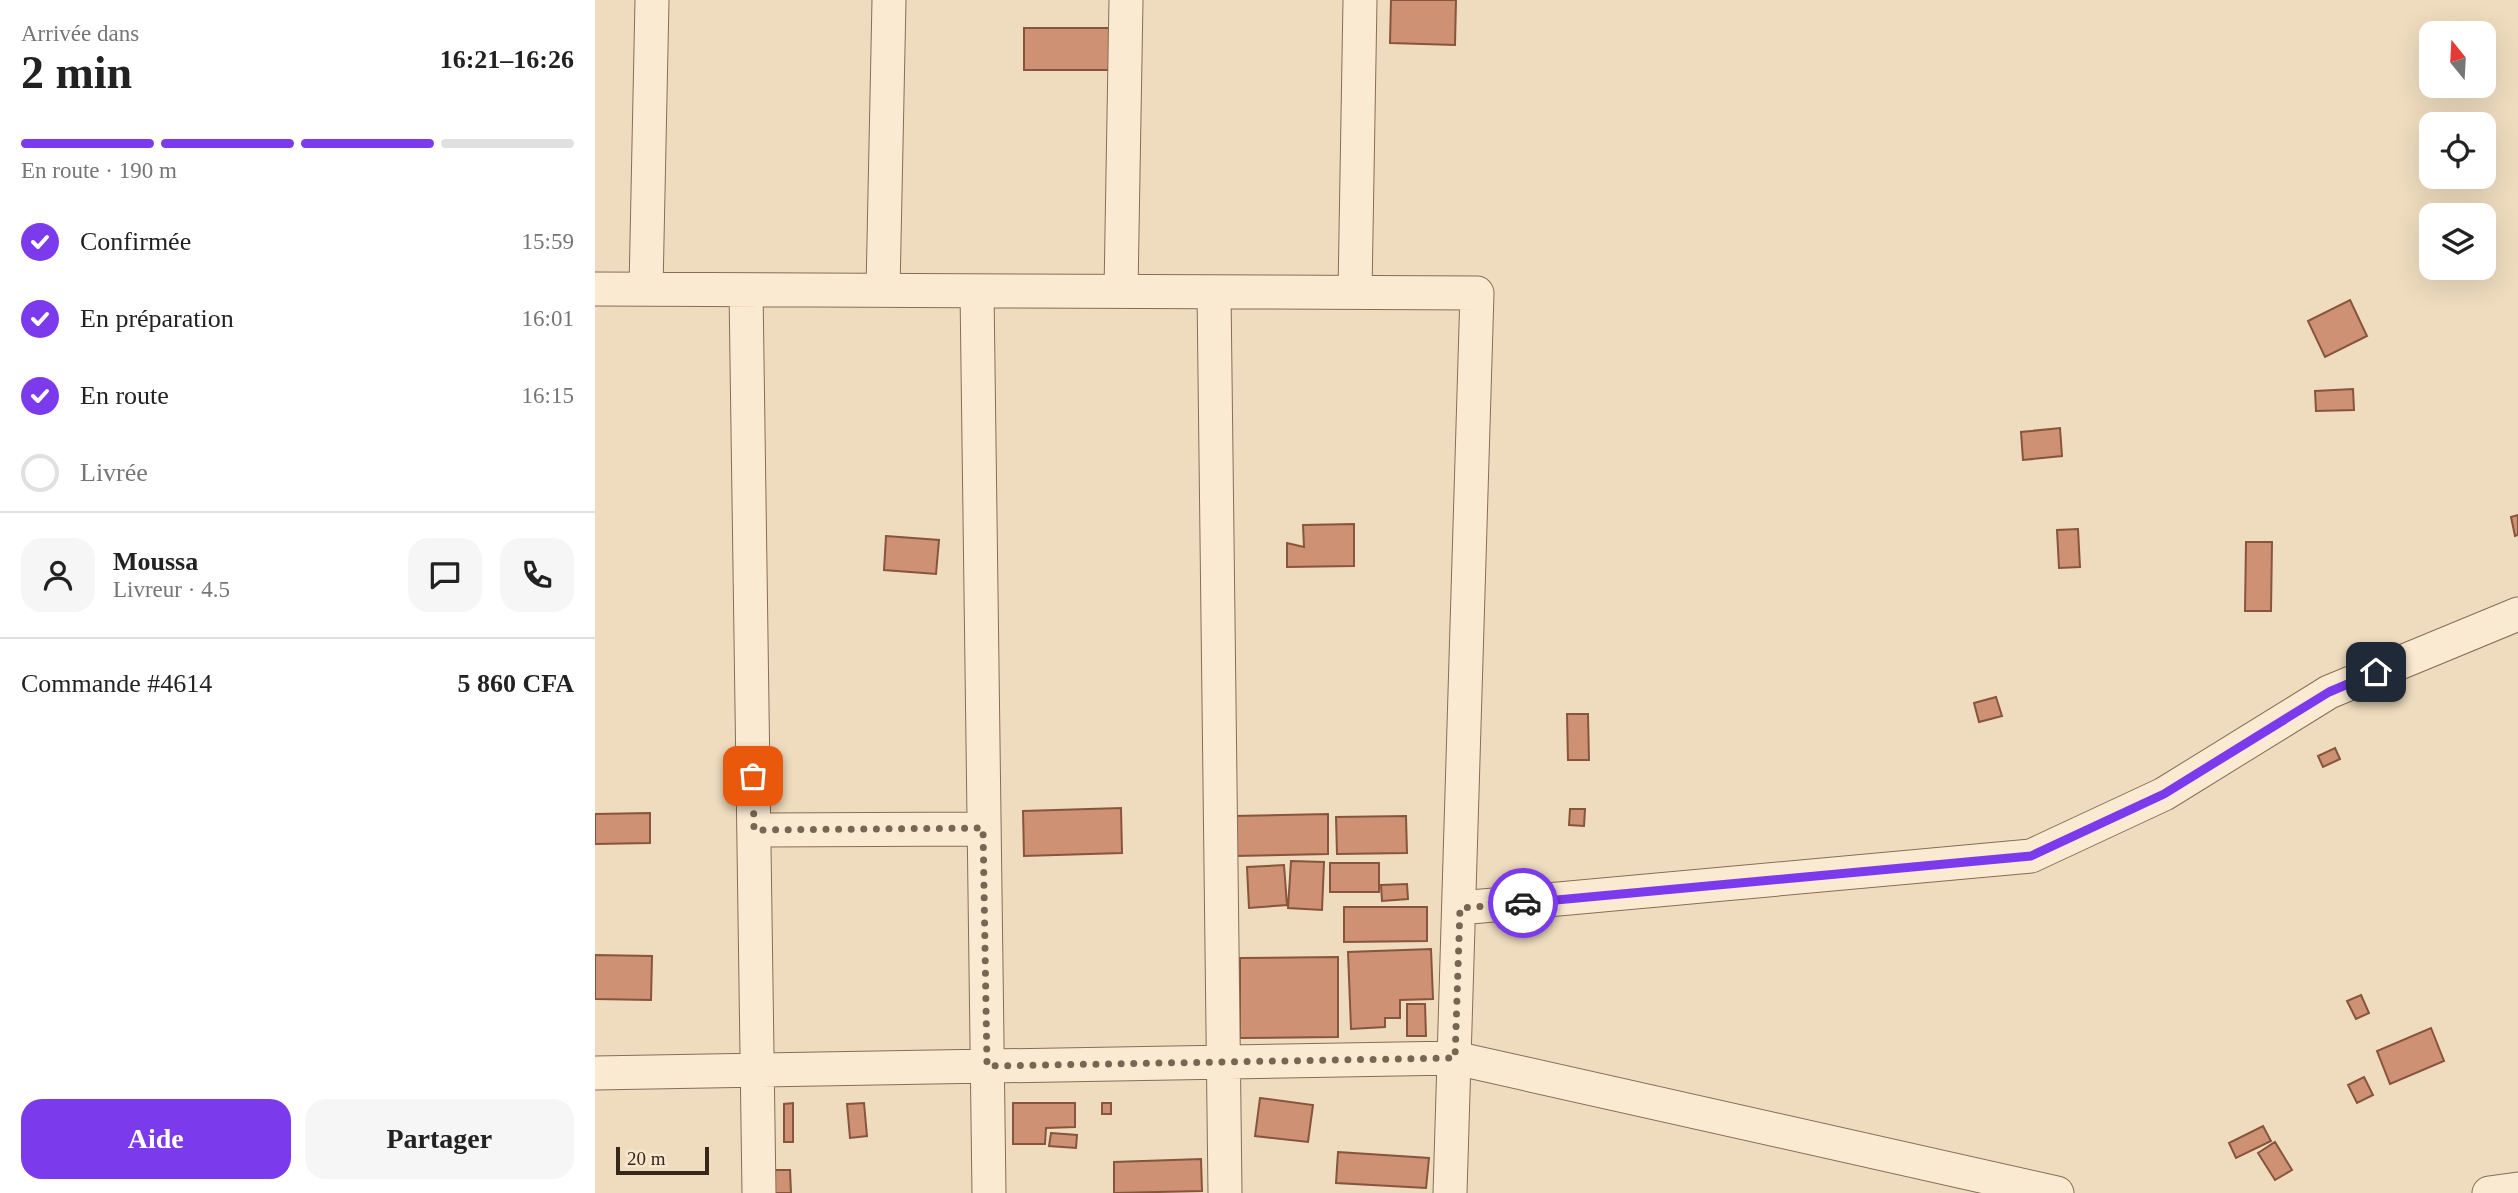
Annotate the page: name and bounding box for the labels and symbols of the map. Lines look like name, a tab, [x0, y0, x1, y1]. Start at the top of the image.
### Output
north arrow	[2419, 21, 2495, 98]
pin	[2346, 642, 2406, 702]
pin	[723, 746, 783, 806]
courier	[1488, 868, 1558, 938]
scale bar	[616, 1144, 709, 1176]

